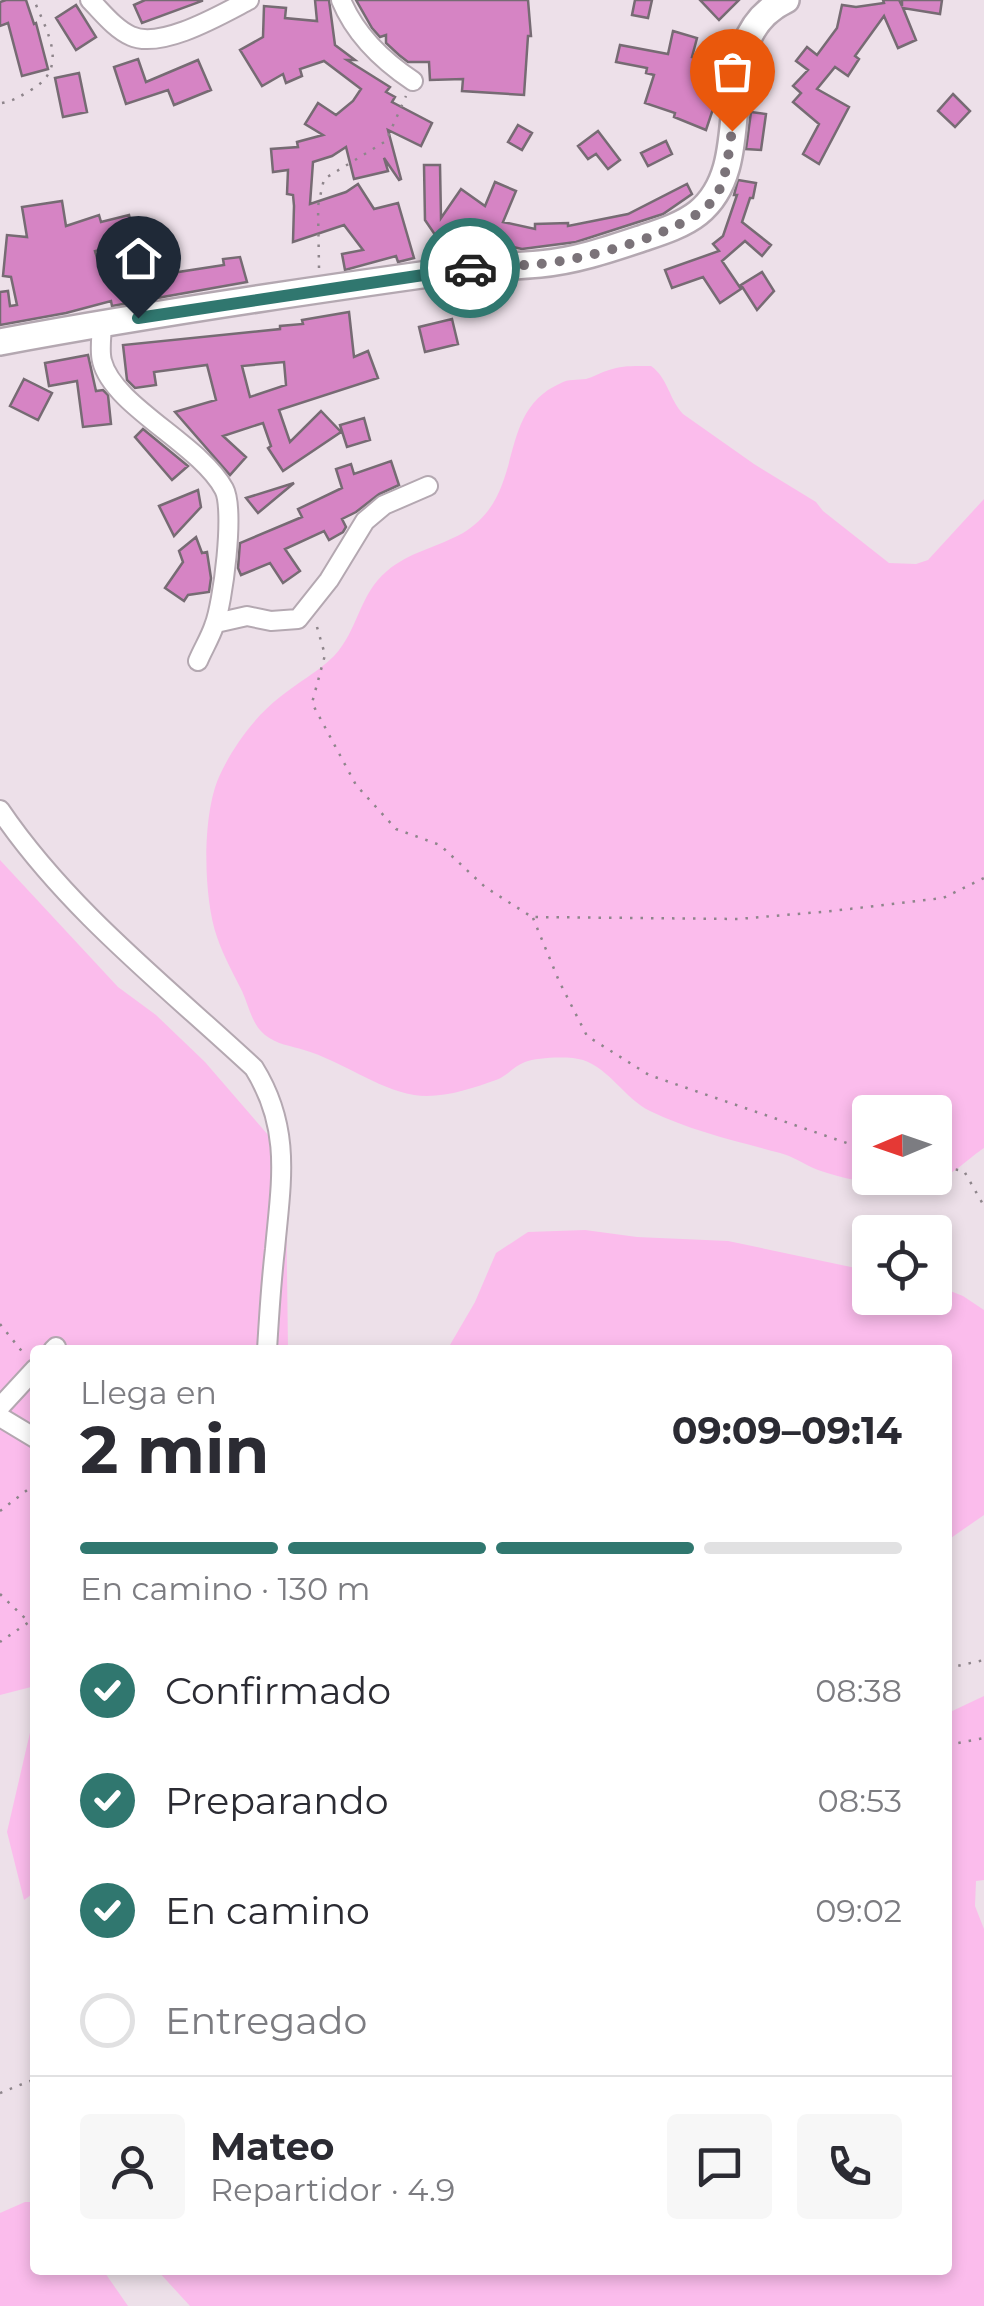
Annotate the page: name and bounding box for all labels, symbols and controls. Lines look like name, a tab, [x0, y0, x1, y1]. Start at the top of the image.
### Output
pin	[690, 29, 775, 132]
icon: bag	[705, 44, 760, 99]
pin	[96, 216, 181, 319]
courier	[420, 218, 520, 318]
icon: home	[111, 231, 166, 286]
icon: car	[443, 241, 498, 296]
north arrow	[852, 1095, 952, 1195]
map controls	[852, 1095, 952, 1315]
button: locate	[852, 1215, 952, 1315]
text: Llega en	[80, 1373, 217, 1412]
text: 09:09–09:14	[672, 1407, 902, 1454]
text: 2 min	[80, 1410, 269, 1489]
text: En camino · 130 m	[80, 1569, 371, 1608]
icon: check	[80, 1663, 135, 1718]
text: Confirmado	[165, 1667, 391, 1714]
text: 08:38	[815, 1671, 902, 1710]
icon: check	[80, 1773, 135, 1828]
text: Preparando	[165, 1777, 389, 1824]
text: 08:53	[818, 1781, 902, 1820]
icon: check	[80, 1883, 135, 1938]
text: En camino	[165, 1887, 370, 1934]
text: 09:02	[815, 1891, 902, 1930]
text: Entregado	[165, 1997, 367, 2044]
button: person	[80, 2114, 185, 2219]
button: chat	[667, 2114, 772, 2219]
button: phone	[797, 2114, 902, 2219]
text: Mateo	[210, 2123, 335, 2170]
text: Repartidor · 4.9	[210, 2170, 455, 2209]

